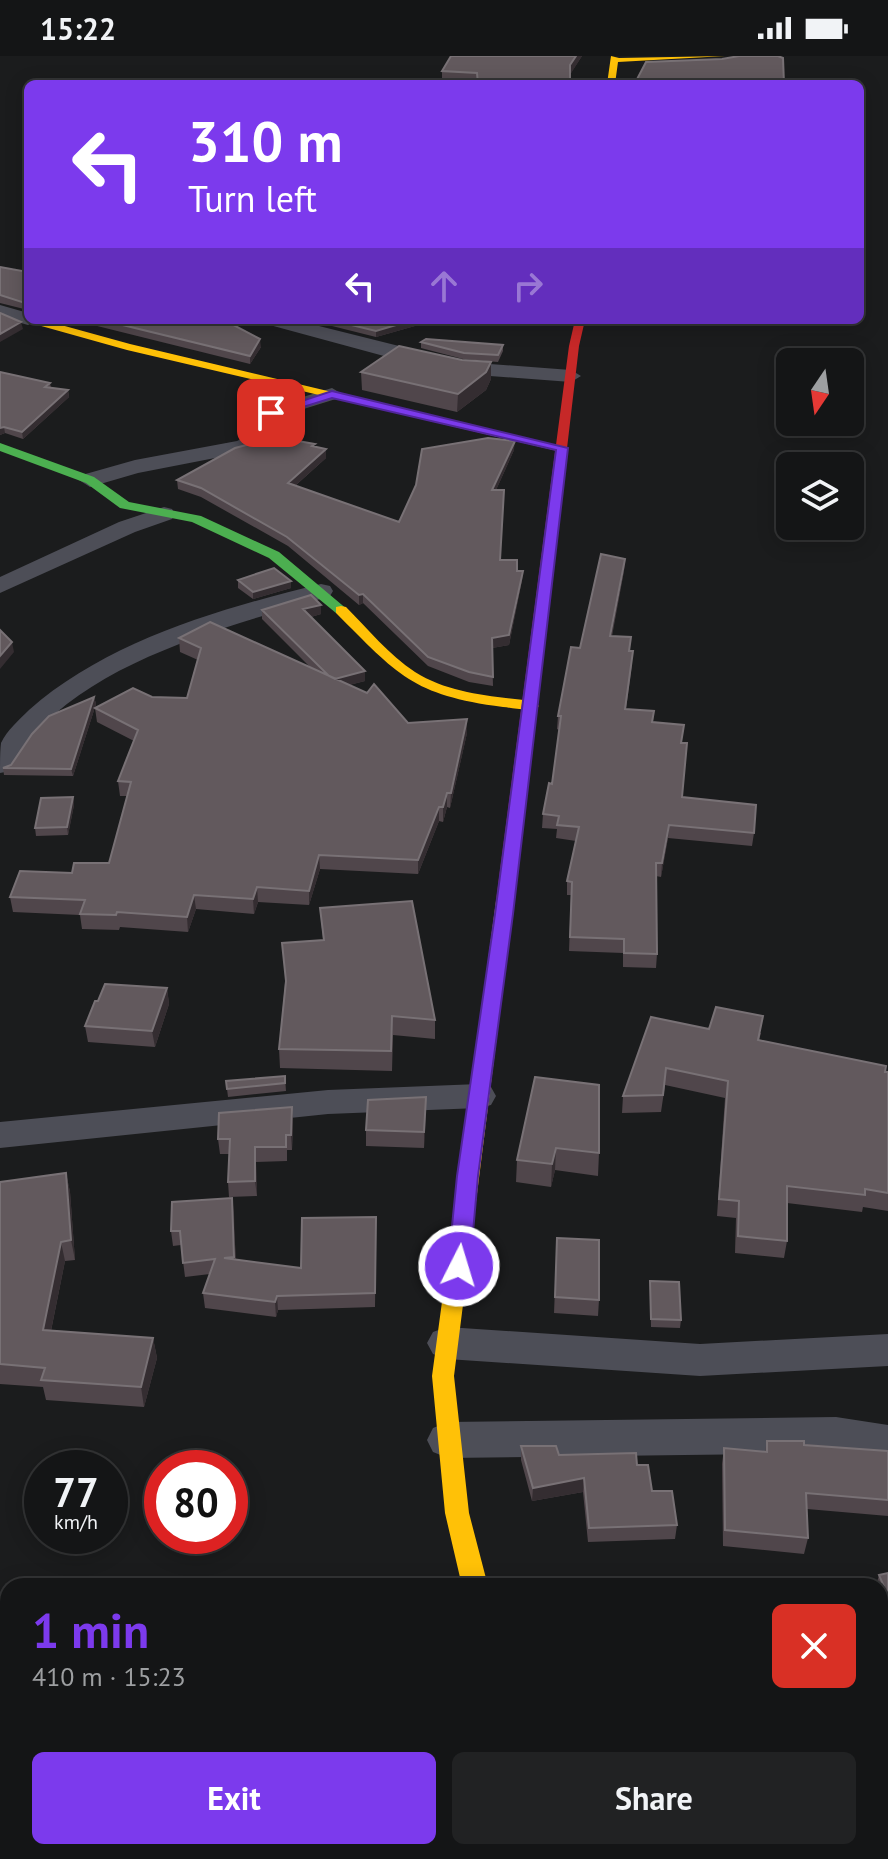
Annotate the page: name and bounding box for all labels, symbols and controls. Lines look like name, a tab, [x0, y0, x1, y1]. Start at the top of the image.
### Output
text: 15:22	[40, 9, 116, 48]
text: 310 m	[188, 105, 343, 177]
icon: left	[56, 112, 160, 216]
text: Turn left	[188, 175, 317, 222]
icon: left	[338, 264, 382, 308]
icon: ahead	[422, 264, 466, 308]
icon: right	[506, 264, 550, 308]
north arrow	[776, 348, 864, 436]
map controls	[776, 348, 864, 540]
pin	[237, 379, 305, 447]
icon: arrive	[249, 391, 293, 435]
button: layers	[776, 452, 864, 540]
position arrow	[417, 1224, 501, 1308]
speed limit sign: 80	[144, 1450, 248, 1554]
text: 77	[53, 1466, 99, 1518]
text: km/h	[54, 1509, 98, 1535]
text: 1 min	[32, 1599, 149, 1661]
button: close	[772, 1604, 856, 1688]
text: 410 m · 15:23	[32, 1660, 186, 1693]
button: Exit	[32, 1752, 436, 1844]
button: Share	[452, 1752, 856, 1844]

